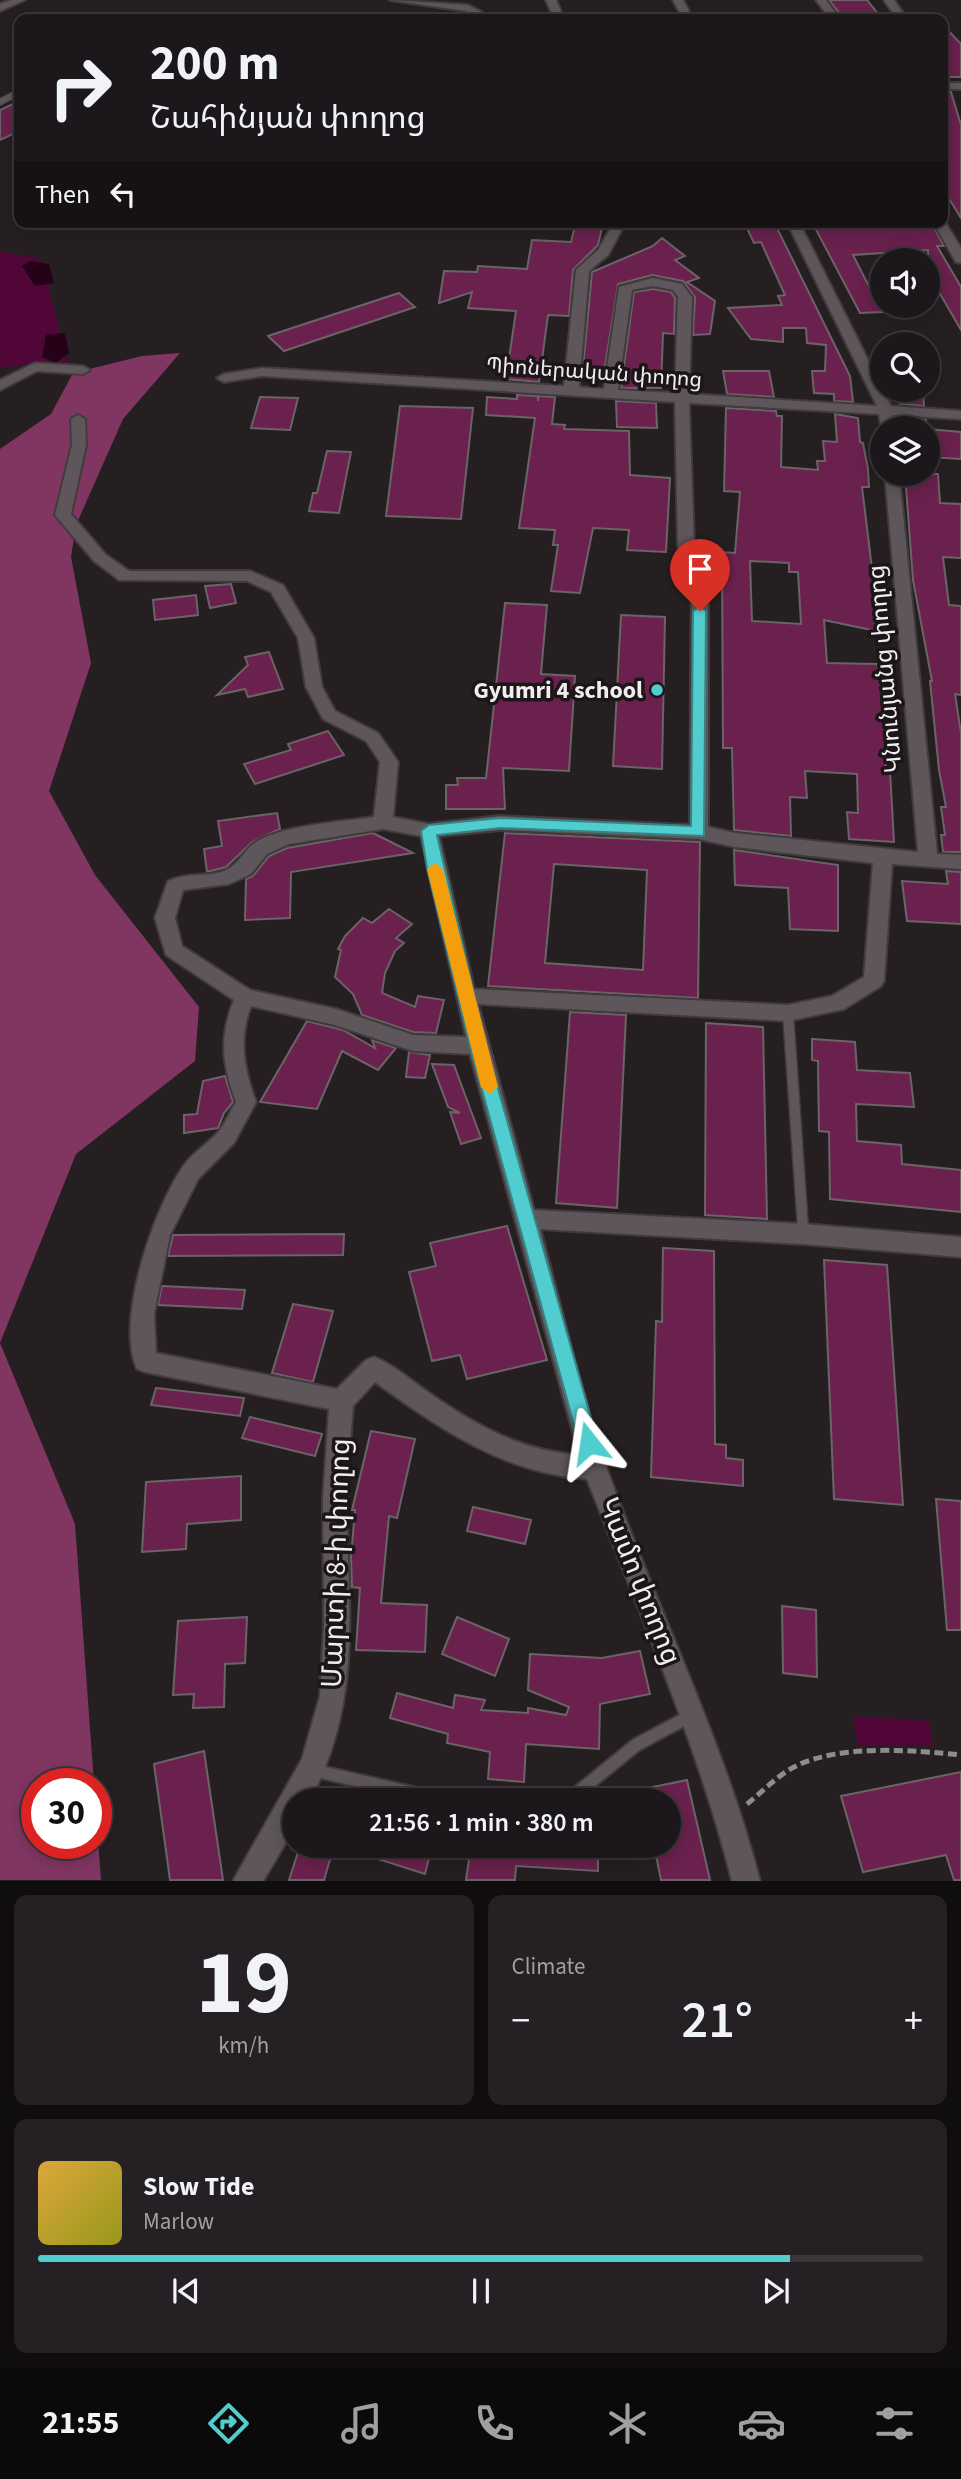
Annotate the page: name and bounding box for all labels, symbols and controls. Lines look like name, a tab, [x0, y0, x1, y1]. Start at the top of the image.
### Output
text: 200 m	[150, 29, 279, 99]
icon: right	[35, 42, 126, 133]
text: Շահինյան փողոց	[150, 95, 426, 141]
icon: left	[104, 175, 142, 213]
text: Then	[35, 176, 90, 213]
map controls	[870, 248, 940, 486]
button: sound	[870, 248, 940, 318]
button: search	[870, 332, 940, 402]
street label: Պիոներական փողոց	[485, 349, 703, 395]
button: layers	[870, 416, 940, 486]
pin	[670, 539, 730, 611]
icon: arrive	[681, 550, 719, 588]
street label: Կնունյանց փողոց	[858, 564, 912, 774]
place label: Gyumri 4 school	[473, 673, 643, 708]
marker: Gyumri 4 school	[649, 682, 665, 698]
position arrow	[552, 1406, 626, 1480]
street label: Մարտի 8-ի փողոց	[312, 1437, 360, 1689]
street label: Կամո փողոց	[588, 1491, 692, 1671]
speed limit sign: 30	[21, 1768, 112, 1859]
text: 21:56 · 1 min · 380 m	[369, 1804, 594, 1841]
text: 19	[196, 1919, 292, 2048]
text: Climate	[512, 1950, 585, 1983]
text: 21°	[682, 1984, 753, 2058]
text: −	[512, 1994, 530, 2048]
text: +	[904, 1994, 923, 2048]
text: km/h	[218, 2029, 269, 2062]
text: Slow Tide	[143, 2168, 254, 2205]
text: Marlow	[143, 2205, 214, 2238]
icon: previous	[167, 2272, 205, 2310]
icon: pause	[462, 2272, 500, 2310]
icon: next	[757, 2272, 795, 2310]
icon: directions	[204, 2399, 253, 2448]
icon: music	[337, 2399, 386, 2448]
icon: phone	[470, 2399, 519, 2448]
icon: climate	[603, 2399, 652, 2448]
icon: car	[737, 2399, 786, 2448]
icon: filters	[870, 2399, 919, 2448]
text: 21:55	[42, 2400, 119, 2446]

